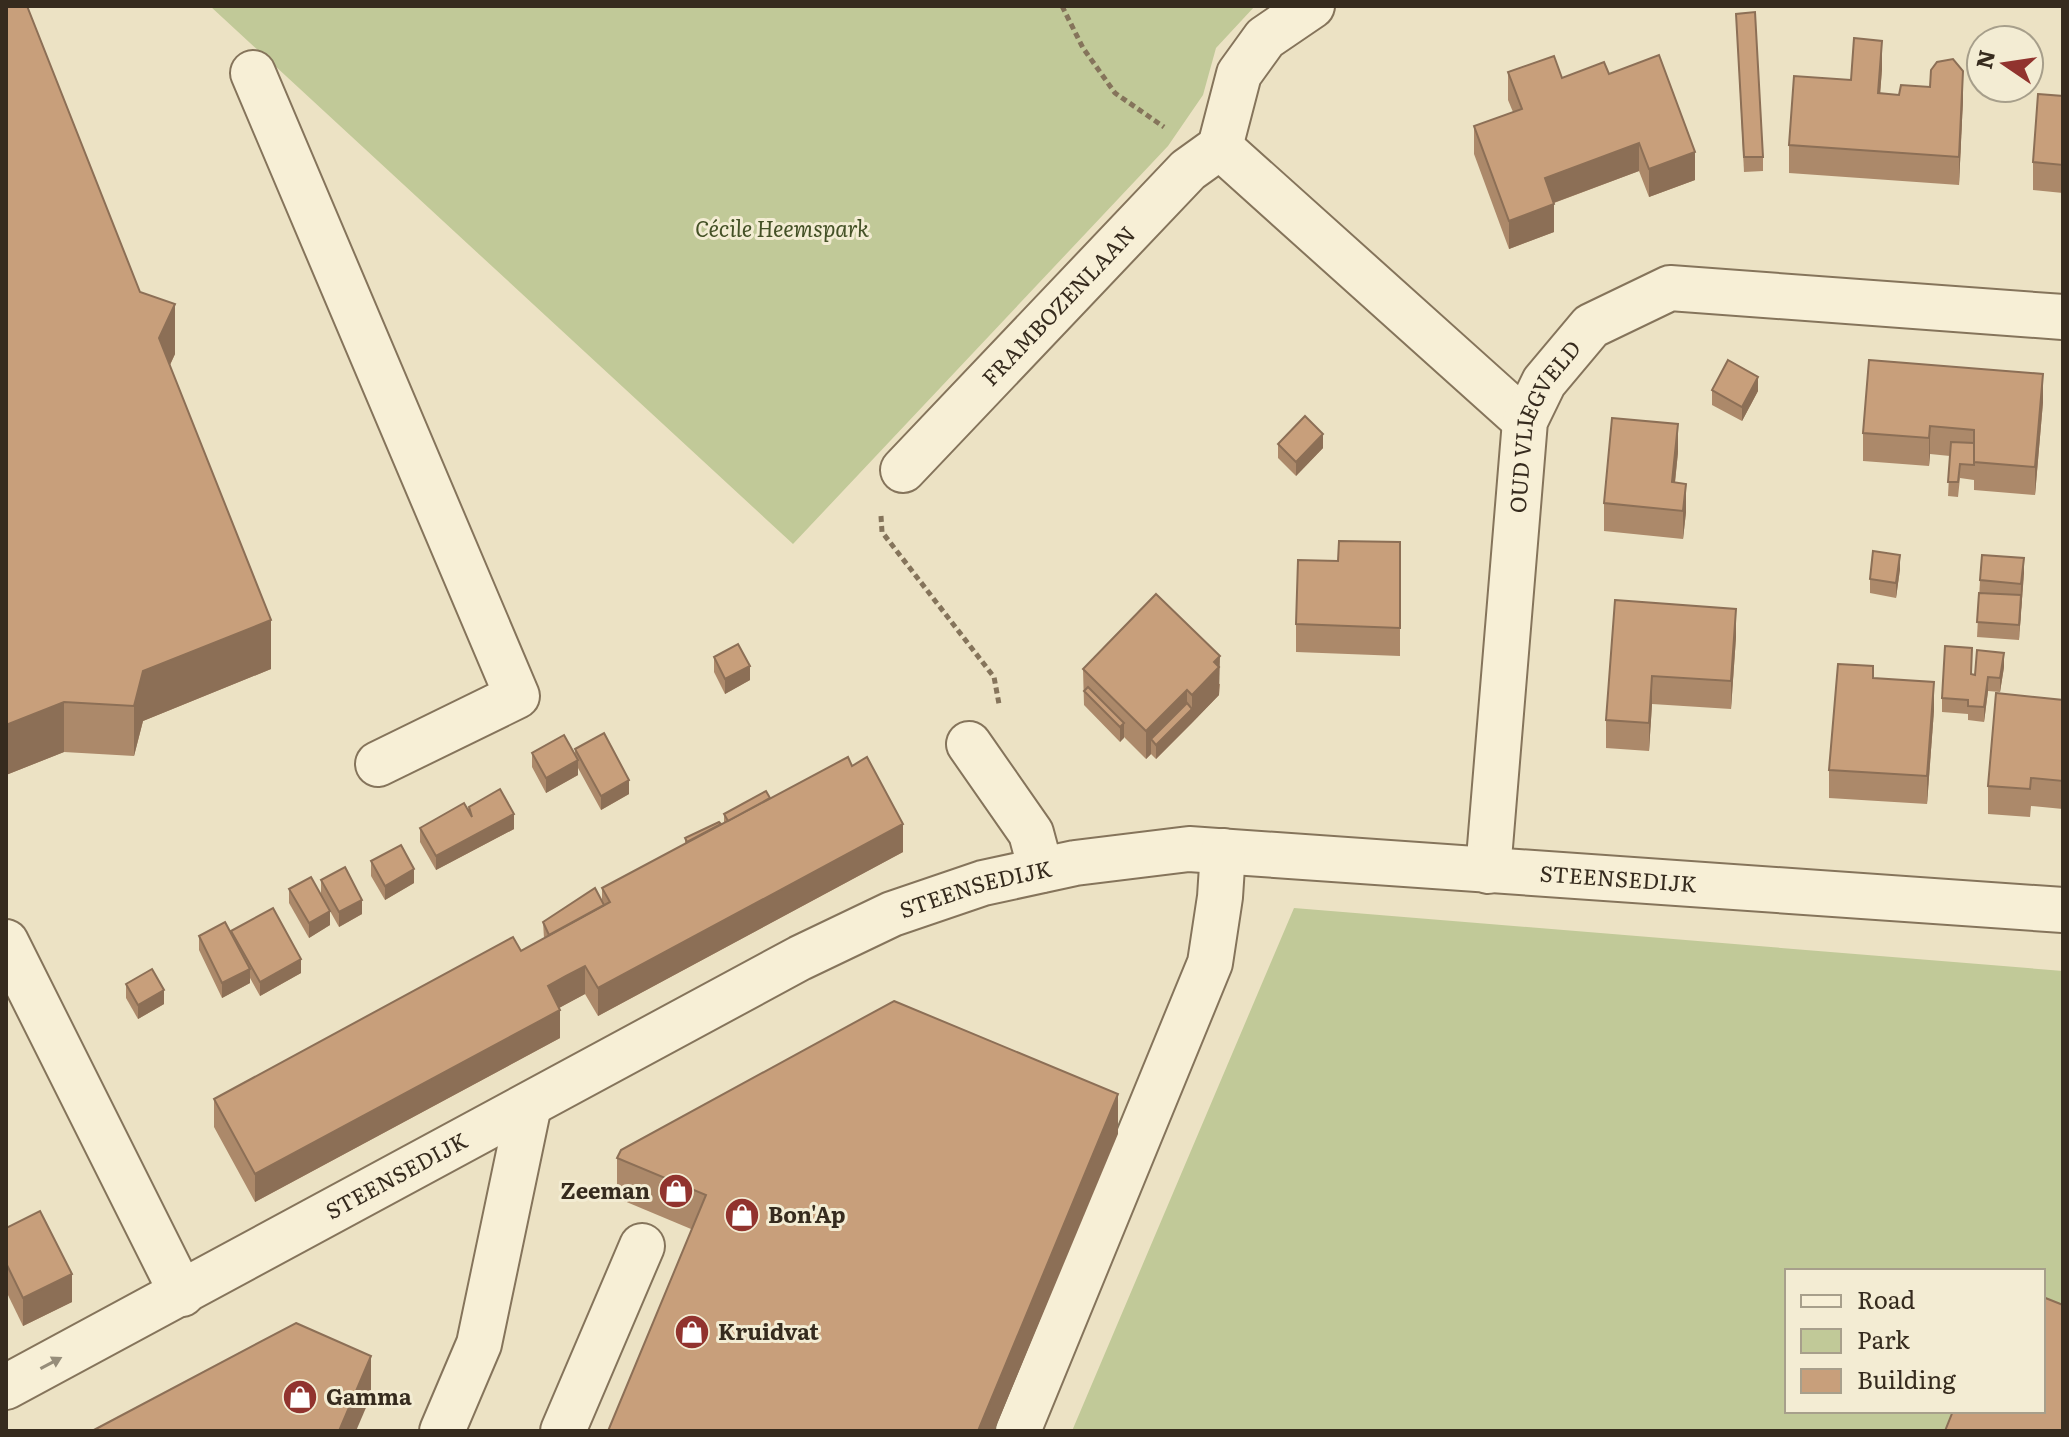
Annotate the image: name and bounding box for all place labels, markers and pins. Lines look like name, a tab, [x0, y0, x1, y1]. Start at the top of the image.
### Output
shop icon: Zeeman	[657, 1172, 695, 1210]
place label: Zeeman	[561, 1173, 650, 1206]
shop icon: Bon'Ap	[723, 1196, 761, 1234]
place label: Bon'Ap	[768, 1197, 845, 1230]
shop icon: Kruidvat	[673, 1313, 711, 1351]
place label: Kruidvat	[718, 1314, 819, 1347]
shop icon: Gamma	[281, 1378, 319, 1416]
place label: Gamma	[326, 1379, 412, 1412]

